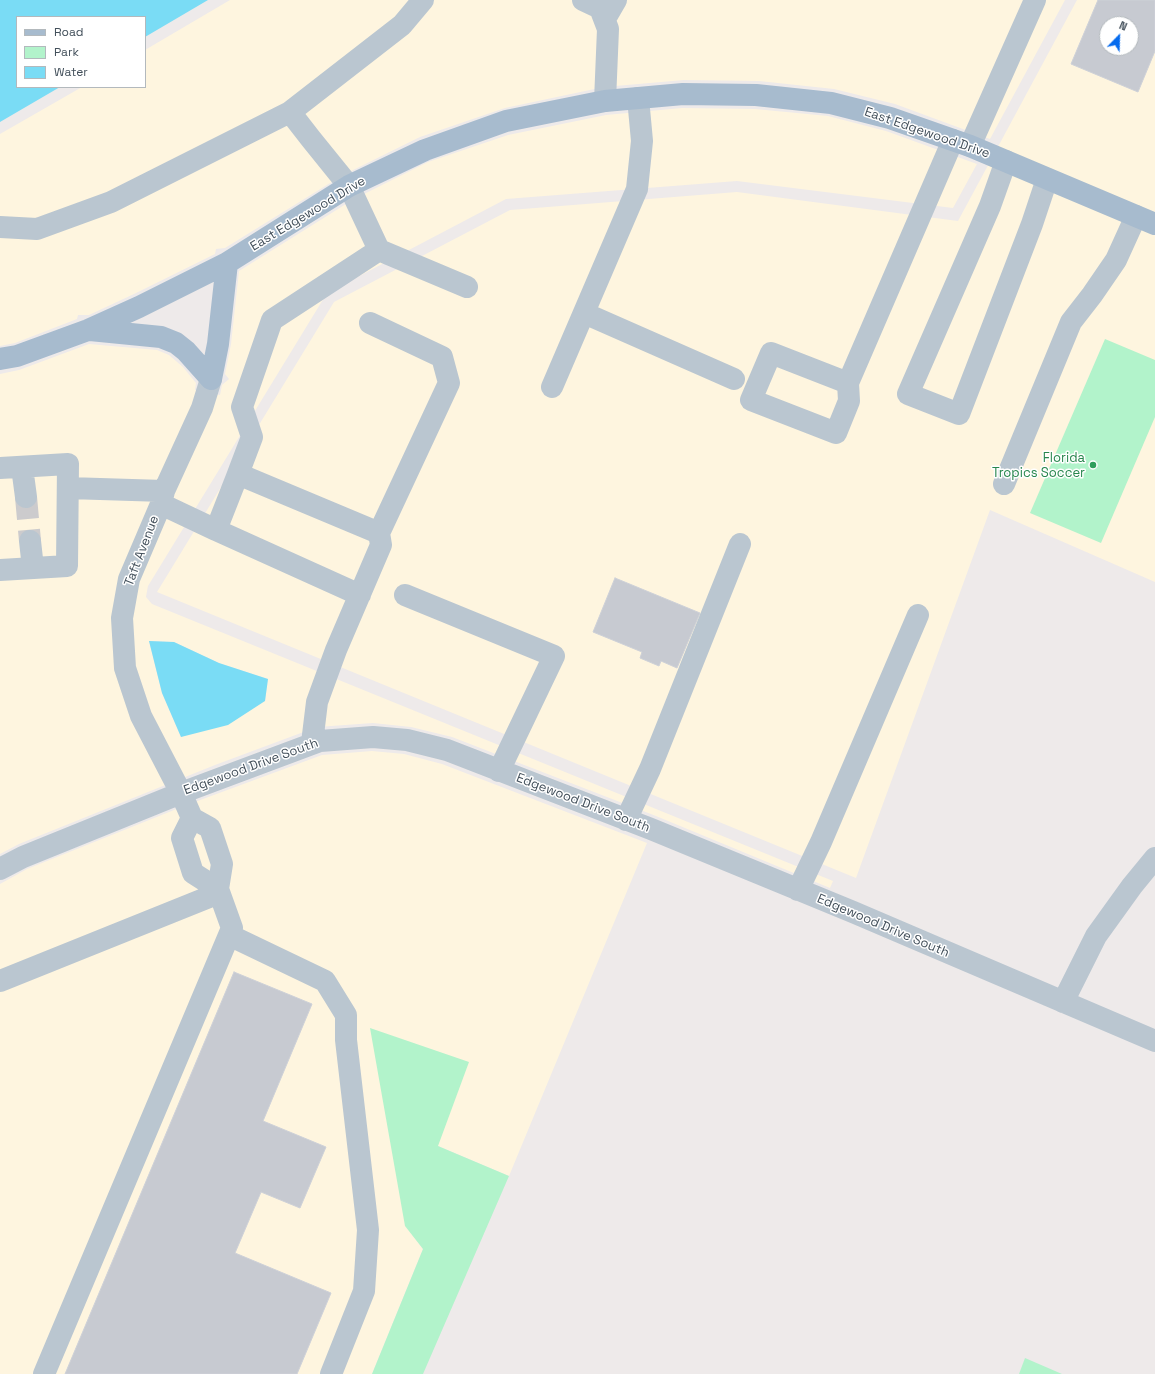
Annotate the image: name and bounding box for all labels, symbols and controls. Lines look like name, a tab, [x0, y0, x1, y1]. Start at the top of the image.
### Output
legend	[16, 16, 146, 88]
north arrow	[1099, 16, 1139, 56]
text: N	[1117, 18, 1129, 34]
text: Road	[54, 24, 83, 40]
text: Park	[54, 44, 79, 60]
text: Water	[54, 64, 88, 80]
street label: East Edgewood Drive	[862, 104, 992, 162]
street label: East Edgewood Drive	[248, 173, 368, 255]
place label: Florida Tropics Soccer	[992, 450, 1085, 481]
marker: Florida Tropics Soccer	[1088, 460, 1098, 470]
street label: Taft Avenue	[121, 514, 163, 588]
street label: Edgewood Drive South	[182, 735, 320, 799]
street label: Edgewood Drive South	[514, 770, 652, 836]
street label: Edgewood Drive South	[815, 891, 951, 961]

